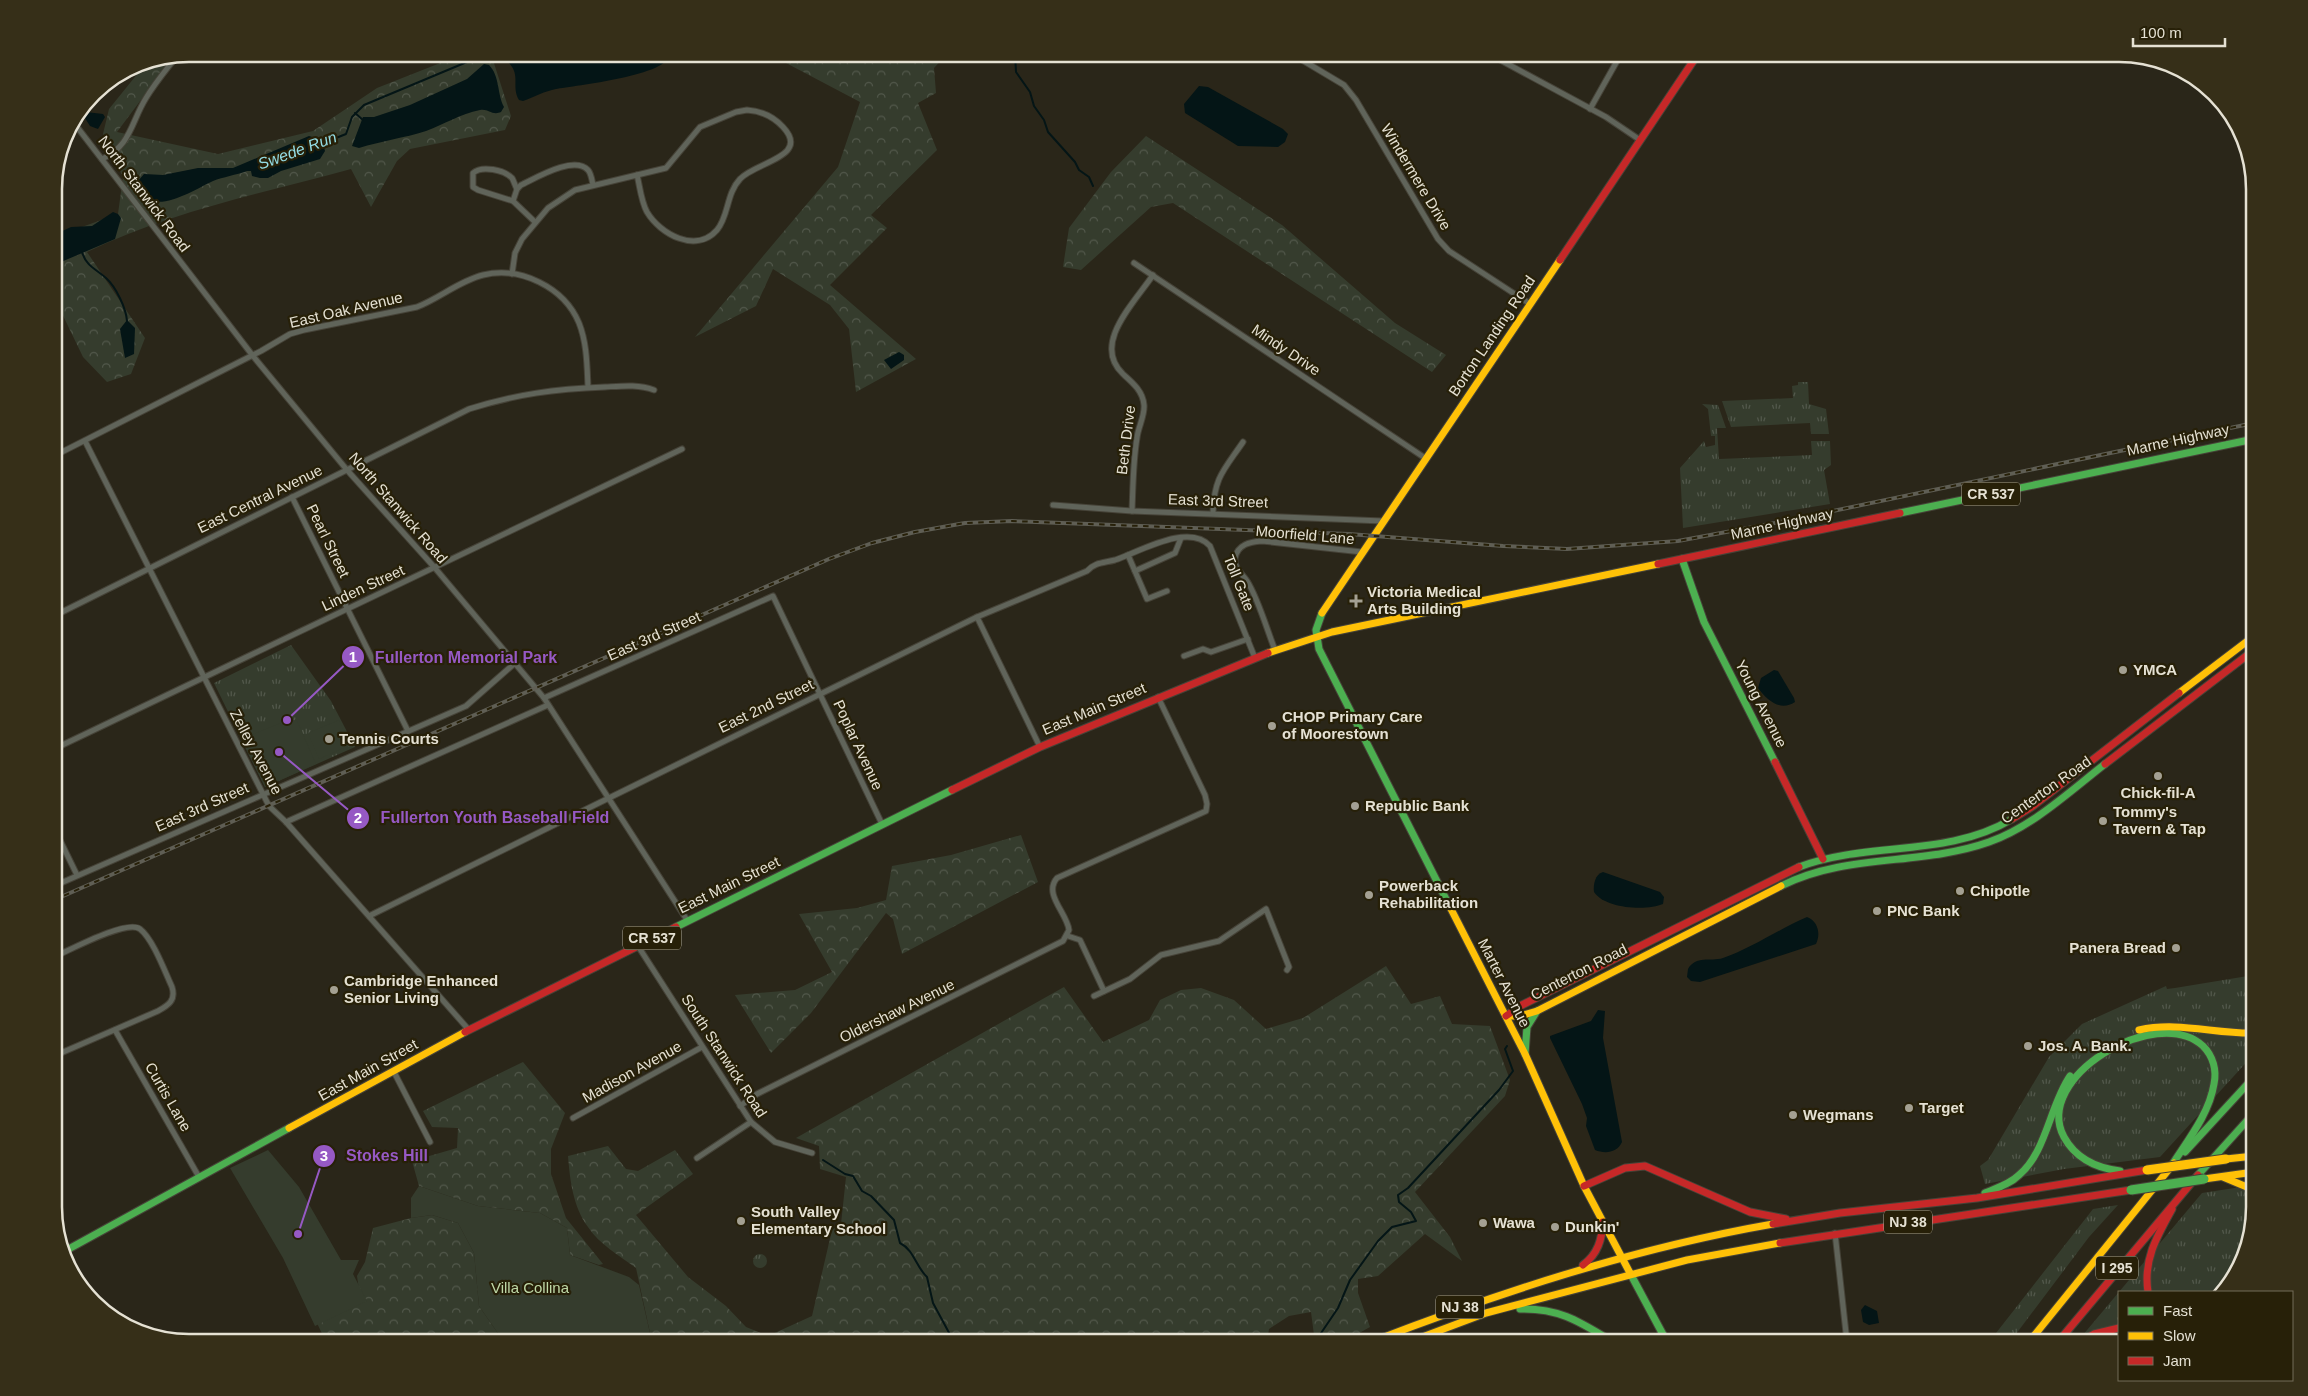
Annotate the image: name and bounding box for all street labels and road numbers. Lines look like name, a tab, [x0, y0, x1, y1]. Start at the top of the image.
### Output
street label: Windermere Drive	[1378, 121, 1455, 233]
street label: North Stanwick Road	[95, 132, 194, 255]
street label: Borton Landing Road	[1445, 272, 1538, 399]
street label: East Oak Avenue	[288, 288, 404, 331]
street label: Mindy Drive	[1249, 320, 1324, 379]
street label: Beth Drive	[1113, 404, 1138, 476]
street label: Marne Highway	[2125, 420, 2231, 459]
street label: North Stanwick Road	[346, 449, 451, 566]
street label: East Central Avenue	[195, 461, 325, 536]
road number: CR 537	[1962, 482, 2020, 506]
street label: East 3rd Street	[1168, 490, 1269, 511]
street label: Pearl Street	[303, 501, 354, 581]
street label: Marne Highway	[1729, 504, 1835, 543]
street label: Moorfield Lane	[1255, 522, 1355, 547]
street label: Toll Gate	[1220, 552, 1258, 613]
street label: Linden Street	[319, 561, 408, 614]
street label: East 3rd Street	[605, 607, 704, 664]
street label: Young Avenue	[1732, 657, 1791, 750]
street label: East 2nd Street	[716, 675, 817, 736]
street label: East Main Street	[1039, 679, 1149, 738]
street label: Poplar Avenue	[830, 697, 887, 792]
street label: Zelley Avenue	[227, 706, 286, 797]
street label: Centerton Road	[1997, 752, 2094, 827]
street label: East 3rd Street	[153, 778, 252, 835]
street label: East Main Street	[675, 852, 783, 916]
road number: CR 537	[623, 926, 681, 950]
street label: Marter Avenue	[1475, 936, 1534, 1030]
street label: Centerton Road	[1528, 940, 1630, 1003]
street label: Oldershaw Avenue	[837, 975, 957, 1046]
street label: South Stanwick Road	[678, 991, 771, 1120]
street label: East Main Street	[315, 1035, 421, 1104]
street label: Madison Avenue	[579, 1037, 684, 1106]
street label: Curtis Lane	[142, 1059, 195, 1134]
road number: NJ 38	[1884, 1210, 1932, 1234]
road number: I 295	[2096, 1256, 2138, 1280]
road number: NJ 38	[1436, 1295, 1484, 1318]

